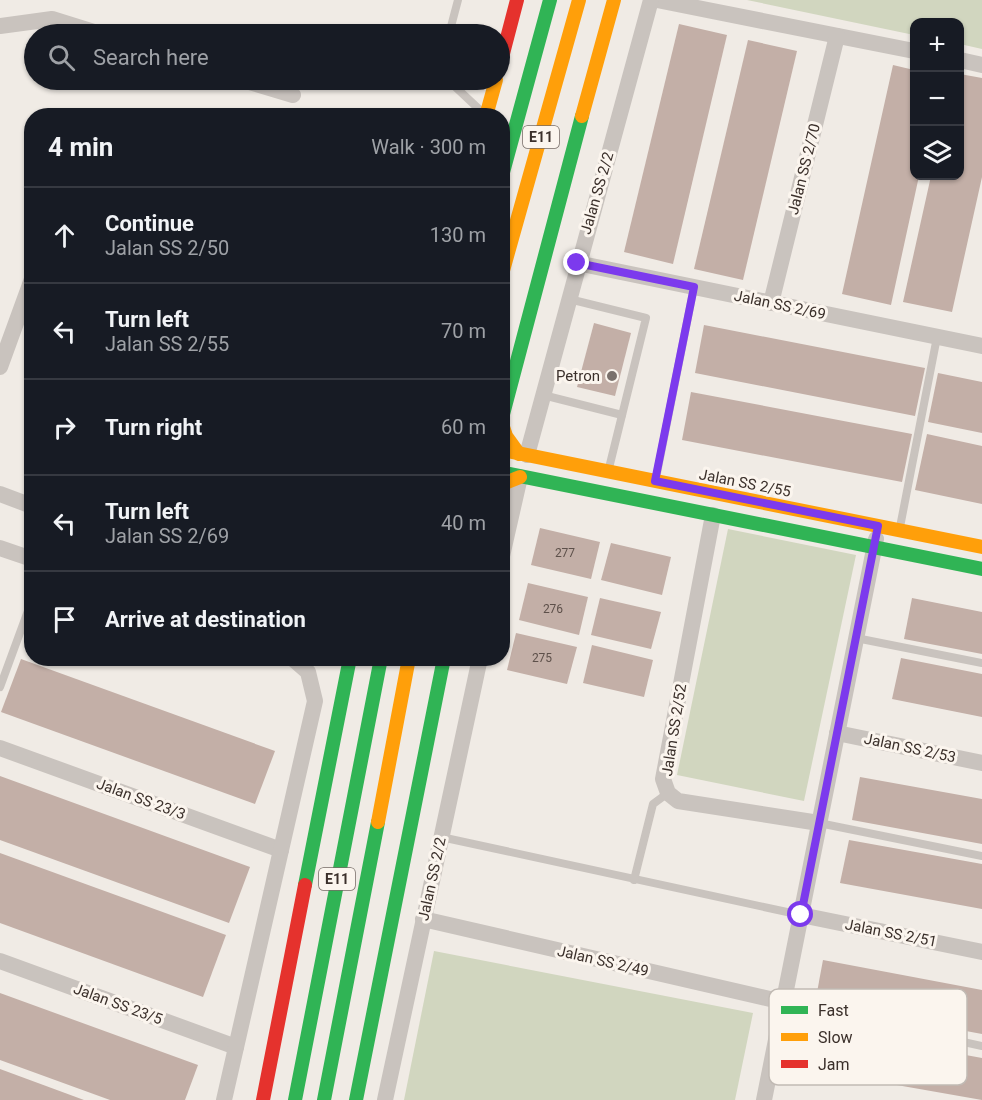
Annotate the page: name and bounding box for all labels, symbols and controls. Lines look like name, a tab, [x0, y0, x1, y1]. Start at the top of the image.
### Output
map controls	[910, 18, 964, 180]
button: +	[910, 18, 964, 72]
search box	[24, 24, 510, 90]
icon: search	[45, 41, 78, 74]
text: Search here	[93, 45, 209, 70]
button: −	[910, 72, 964, 126]
street label: Jalan SS 2/70	[784, 122, 824, 216]
road number: E11	[523, 126, 559, 148]
button: layers	[910, 126, 964, 180]
text: 4 min	[48, 132, 113, 162]
text: Walk · 300 m	[371, 135, 486, 159]
street label: Jalan SS 2/2	[577, 150, 617, 236]
text: Continue	[105, 211, 194, 236]
icon: ahead	[48, 219, 81, 252]
text: 130 m	[430, 223, 486, 247]
text: Jalan SS 2/50	[105, 236, 229, 260]
route end	[563, 249, 589, 275]
street label: Jalan SS 2/69	[733, 287, 827, 323]
text: Turn left	[105, 307, 189, 332]
icon: left	[48, 315, 81, 348]
text: 70 m	[441, 319, 486, 343]
text: Jalan SS 2/55	[105, 332, 229, 356]
place label: Petron	[556, 367, 600, 385]
marker: Petron	[605, 369, 619, 383]
icon: right	[48, 411, 81, 444]
text: Turn right	[105, 415, 202, 440]
text: 60 m	[441, 415, 486, 439]
street label: Jalan SS 2/55	[698, 465, 792, 501]
text: Turn left	[105, 499, 189, 524]
icon: left	[48, 507, 81, 540]
text: 40 m	[441, 511, 486, 535]
text: Jalan SS 2/69	[105, 524, 229, 548]
house number: 277	[555, 546, 575, 560]
house number: 276	[543, 602, 563, 616]
icon: arrive	[48, 603, 81, 636]
text: Arrive at destination	[105, 607, 306, 632]
house number: 275	[532, 651, 552, 665]
street label: Jalan SS 2/52	[658, 683, 690, 777]
street label: Jalan SS 2/53	[863, 730, 957, 766]
street label: Jalan SS 23/3	[94, 775, 188, 823]
street label: Jalan SS 2/2	[414, 836, 450, 922]
road number: E11	[319, 868, 355, 890]
route start	[787, 901, 813, 927]
street label: Jalan SS 2/51	[844, 915, 938, 951]
street label: Jalan SS 2/49	[556, 942, 650, 980]
street label: Jalan SS 23/5	[71, 980, 165, 1028]
legend	[769, 989, 967, 1085]
text: Fast	[818, 1001, 849, 1020]
text: Slow	[818, 1028, 853, 1047]
text: Jam	[818, 1055, 850, 1074]

